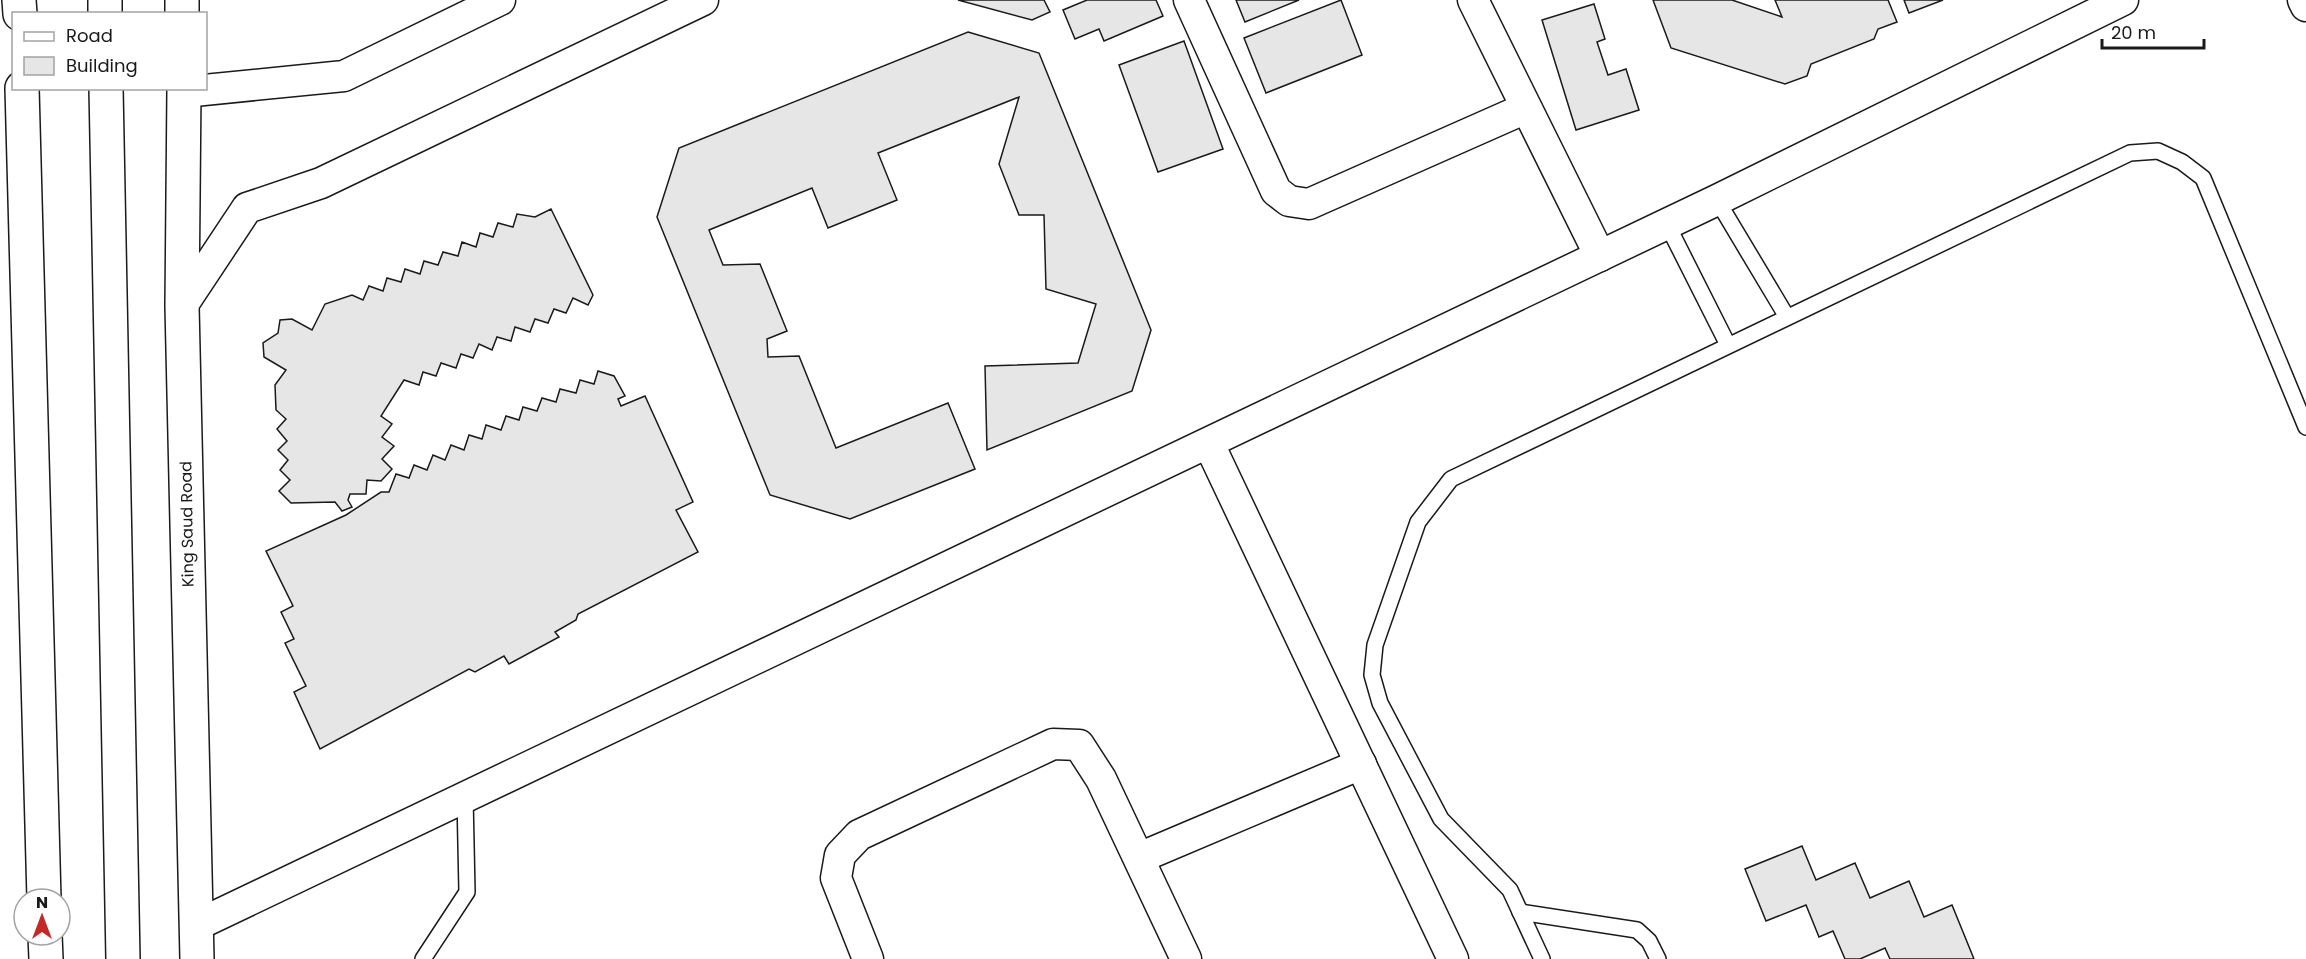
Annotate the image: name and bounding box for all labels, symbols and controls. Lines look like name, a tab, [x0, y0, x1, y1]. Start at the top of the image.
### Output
legend	[12, 12, 207, 90]
scale bar	[2102, 12, 2204, 50]
text: 20 m	[2111, 20, 2156, 45]
text: Road	[66, 23, 113, 48]
text: Building	[66, 53, 138, 78]
street label: King Saud Road	[174, 461, 200, 587]
north arrow	[12, 887, 72, 947]
text: N	[36, 891, 48, 914]

